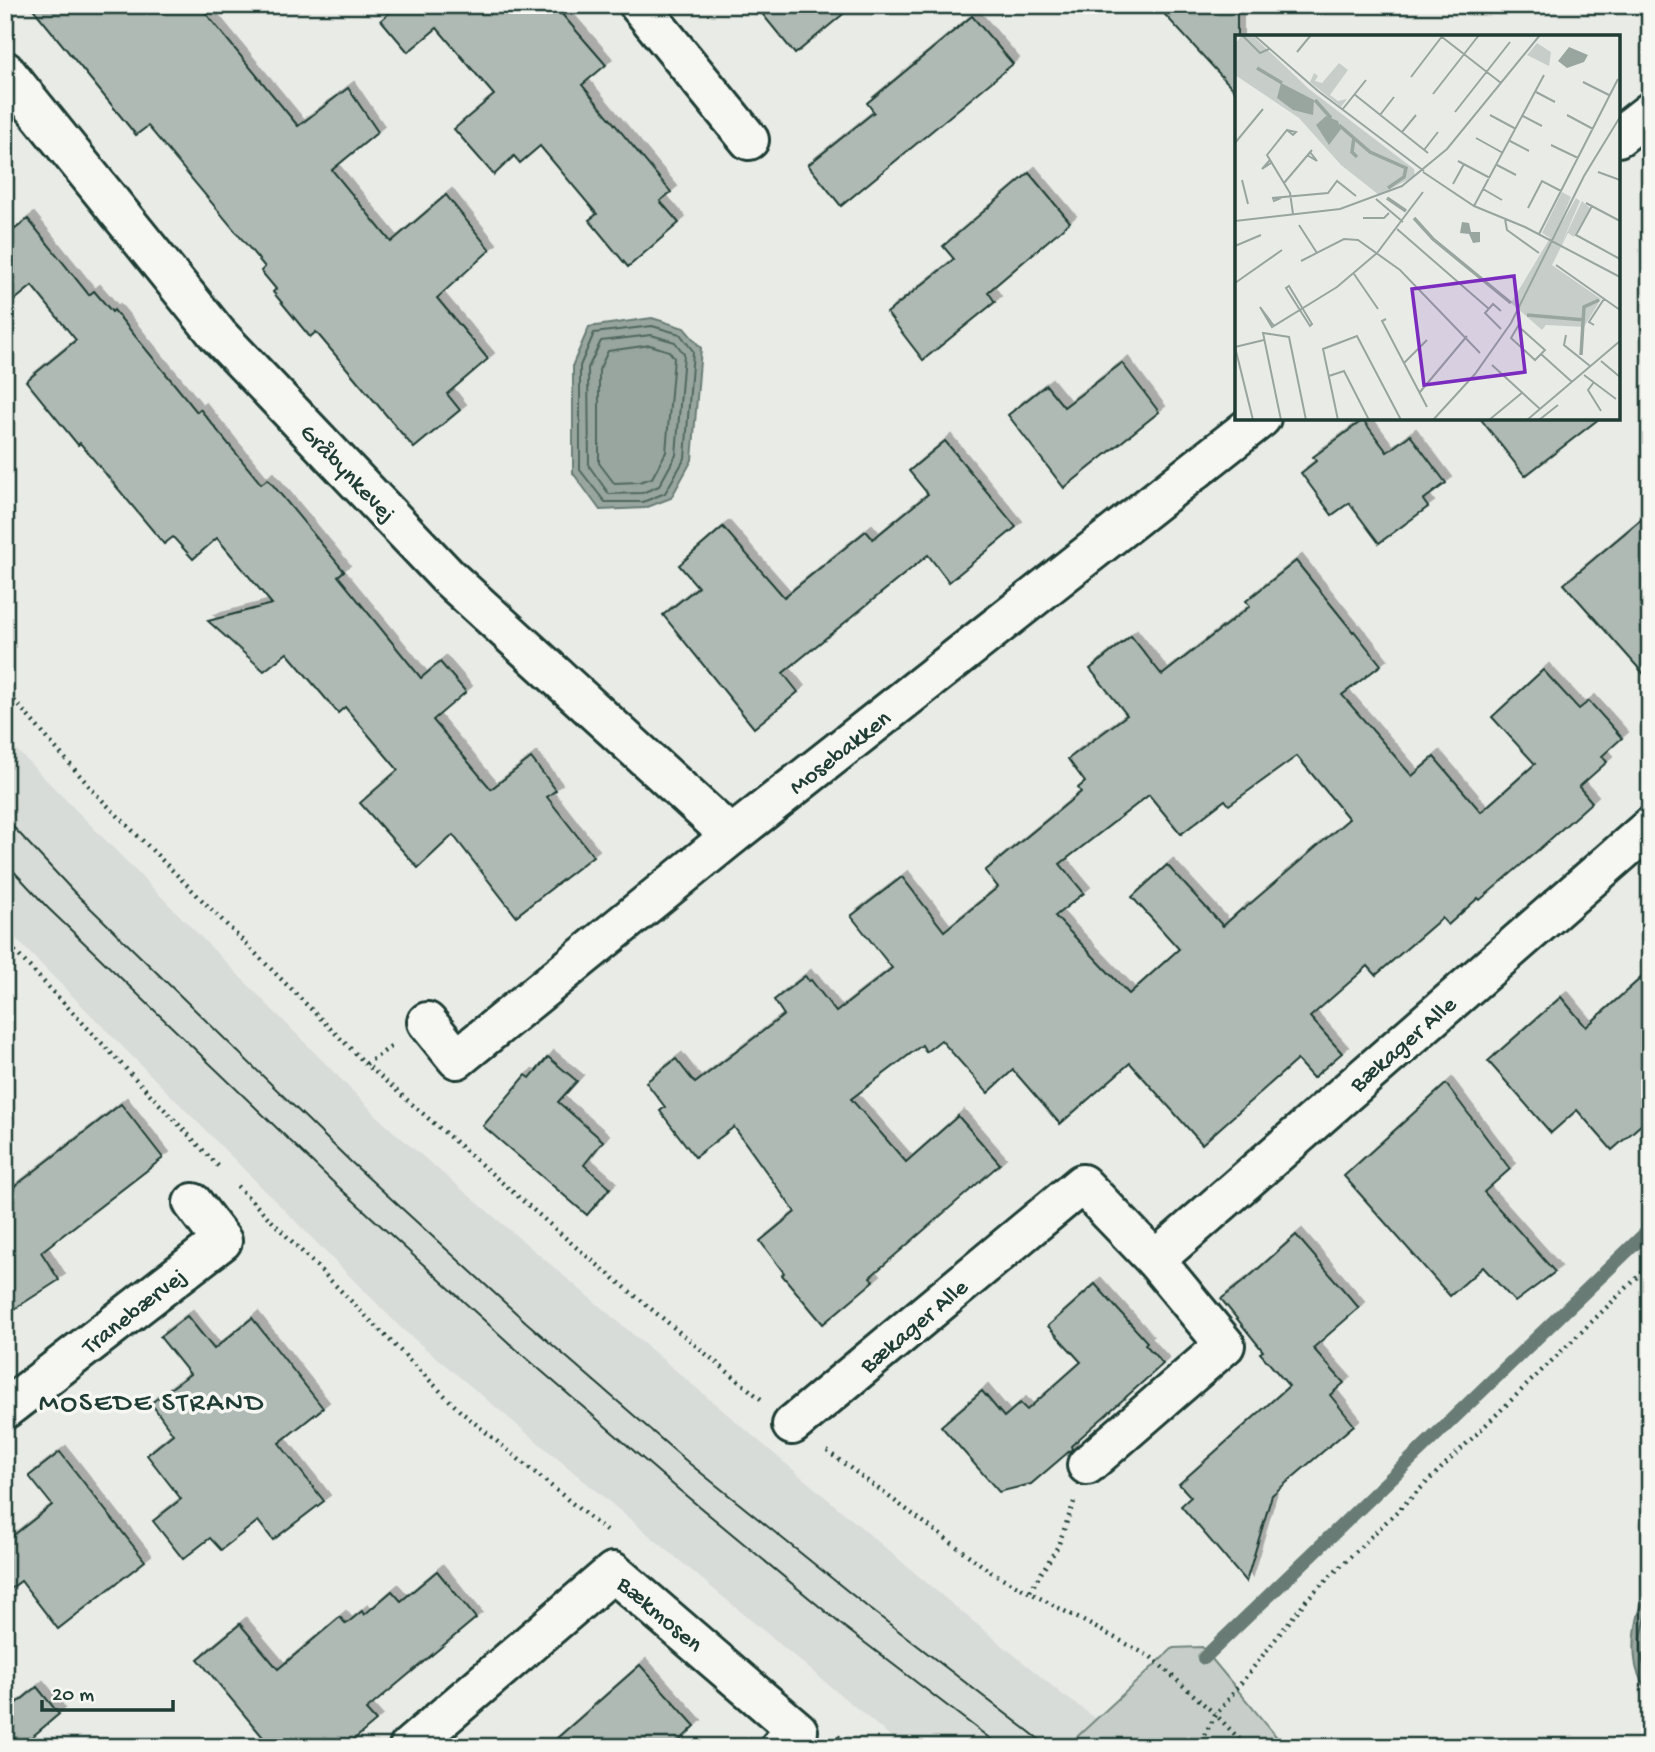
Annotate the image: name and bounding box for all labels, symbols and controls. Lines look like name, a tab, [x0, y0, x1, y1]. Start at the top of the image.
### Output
inset map	[1235, 35, 1620, 420]
street label: Gråbynkevej	[292, 419, 401, 530]
street label: Mosebakken	[784, 705, 898, 803]
street label: Bækager Alle	[1344, 991, 1464, 1101]
street label: Tranebærvej	[76, 1263, 193, 1364]
street label: Bækager Alle	[855, 1274, 976, 1382]
district label: MOSEDE STRAND	[39, 1388, 265, 1421]
street label: Bækmosen	[609, 1571, 708, 1660]
scale bar	[42, 1668, 173, 1712]
text: 20 m	[52, 1684, 94, 1709]

